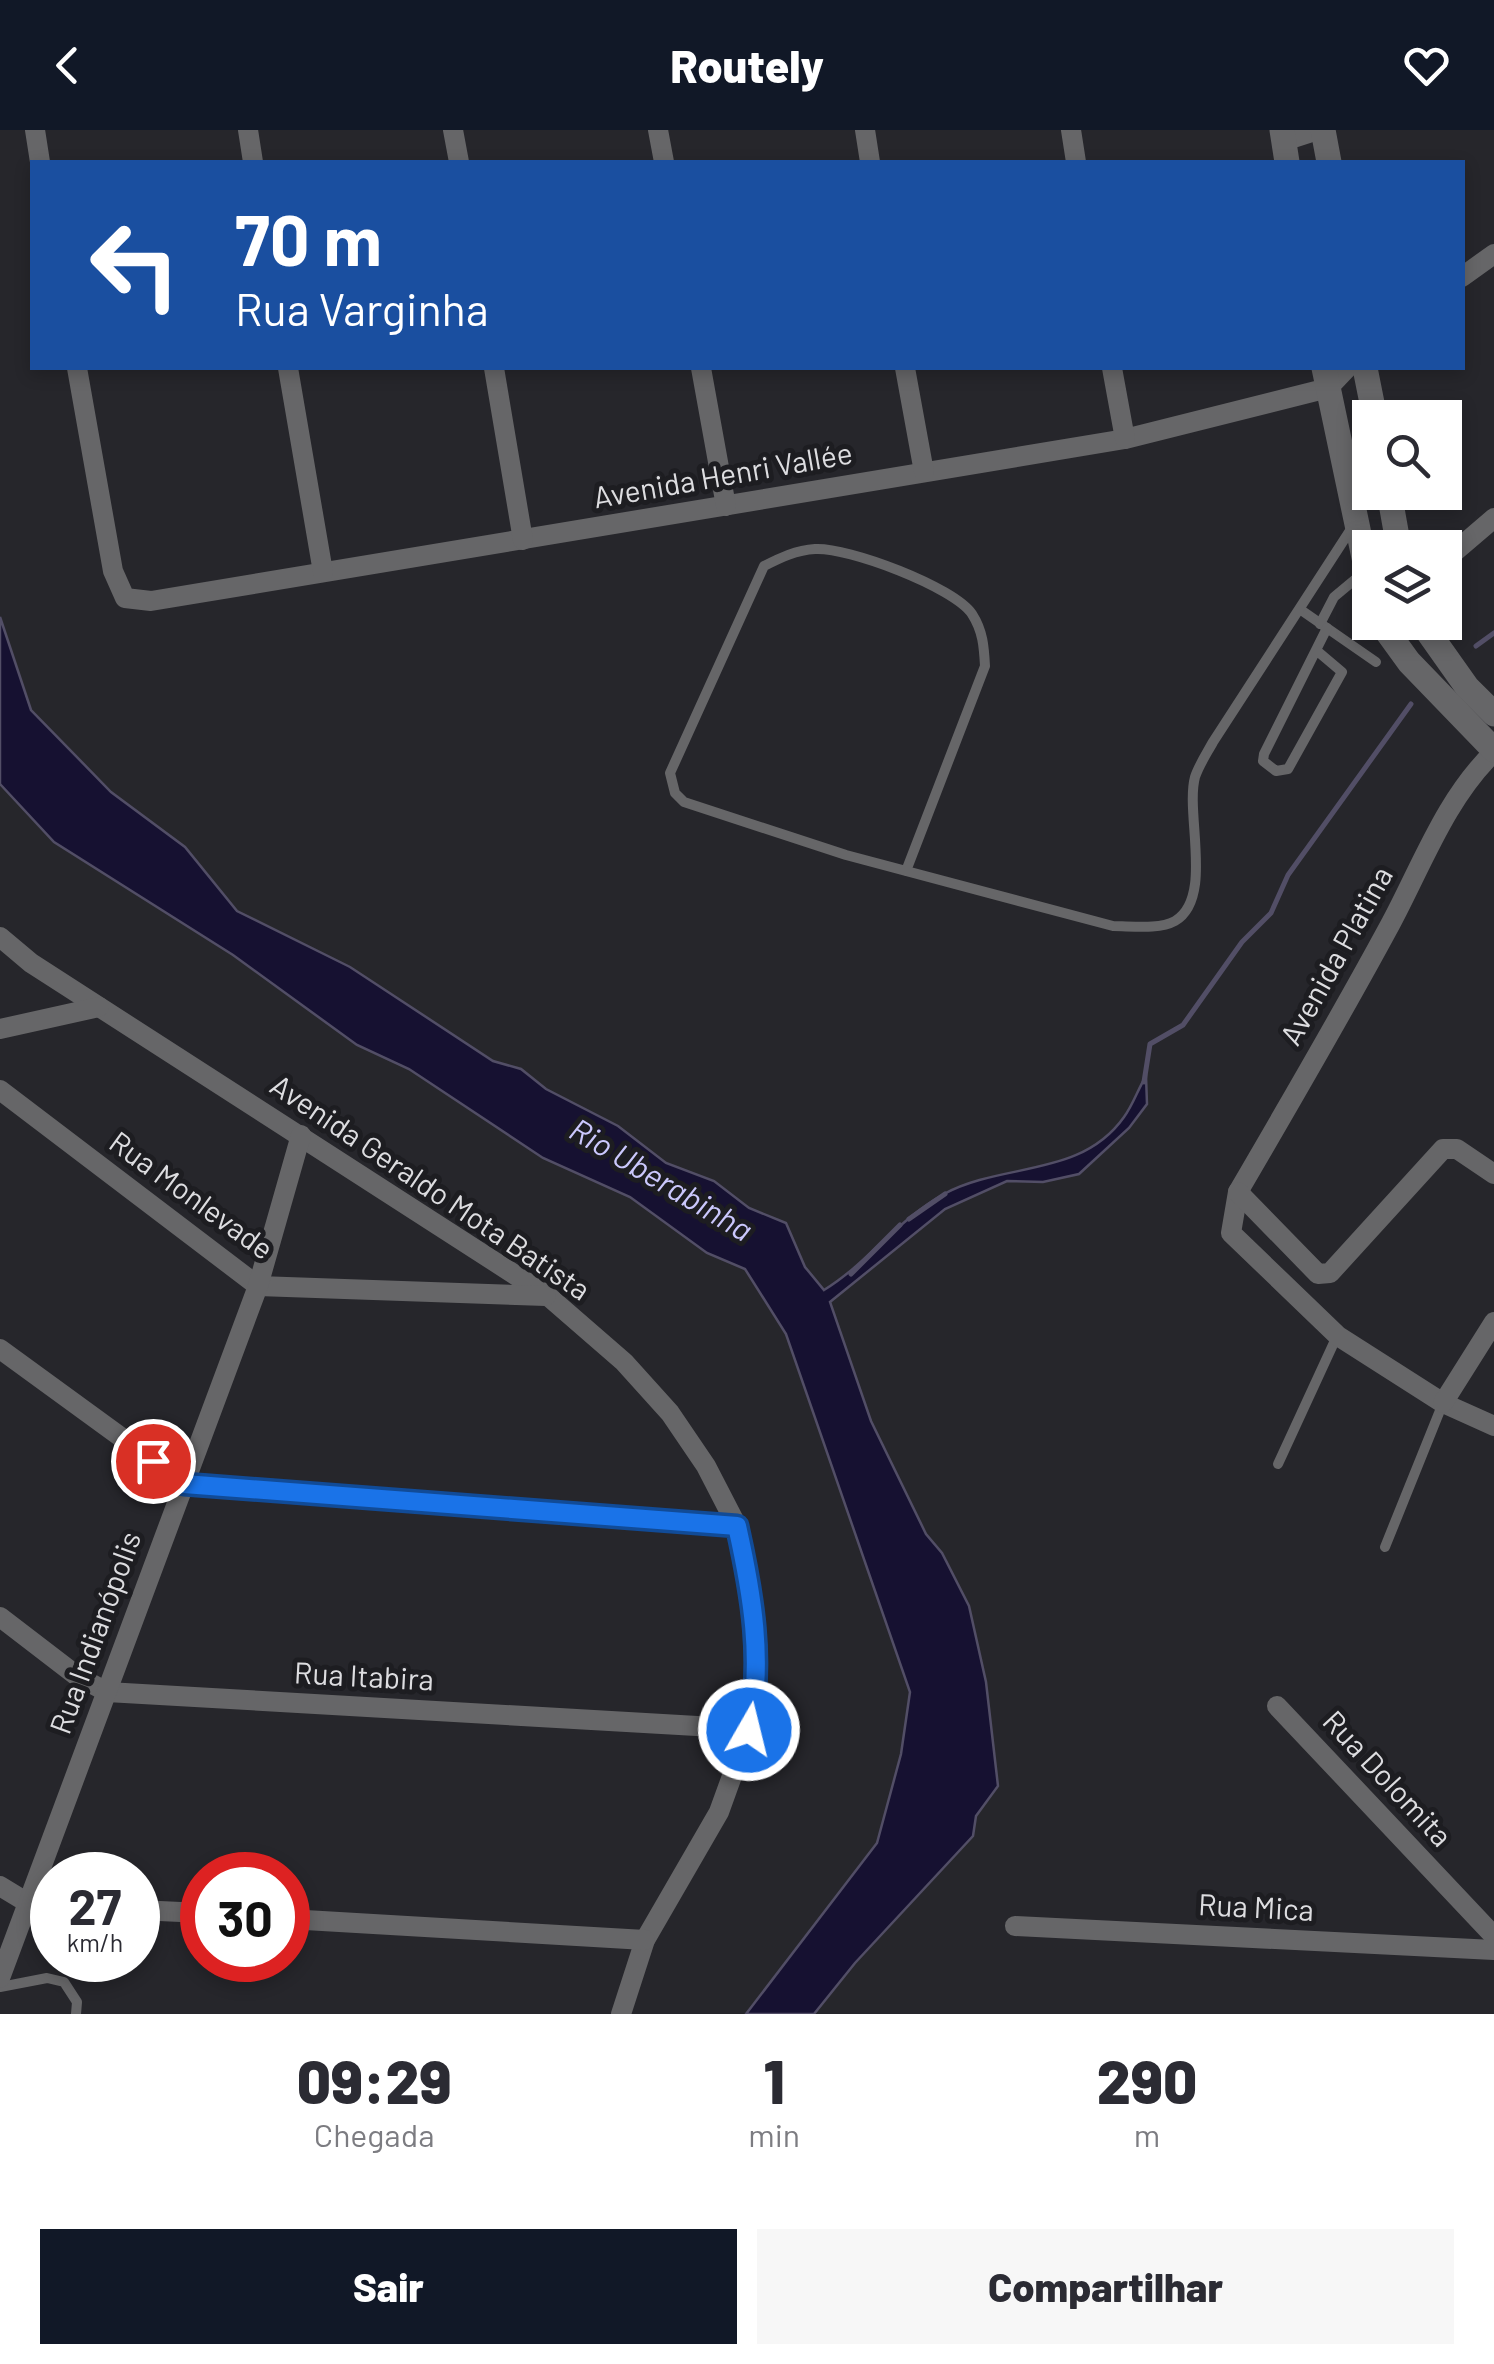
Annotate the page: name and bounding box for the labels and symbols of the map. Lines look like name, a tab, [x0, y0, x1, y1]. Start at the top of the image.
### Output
street label: Avenida Henri Vallée	[590, 434, 855, 515]
street label: Avenida Platina	[1271, 859, 1399, 1051]
street label: Avenida Geraldo Mota Batista	[264, 1066, 598, 1307]
water label: Rio Uberabinha	[564, 1109, 760, 1248]
street label: Rua Monlevade	[103, 1123, 281, 1266]
pin	[111, 1419, 196, 1504]
street label: Rua Indianópolis	[41, 1526, 147, 1738]
street label: Rua Itabira	[293, 1653, 435, 1697]
position arrow	[697, 1678, 801, 1782]
street label: Rua Dolomita	[1316, 1702, 1460, 1853]
speed limit sign: 30	[180, 1852, 310, 1982]
street label: Rua Mica	[1197, 1885, 1315, 1927]

